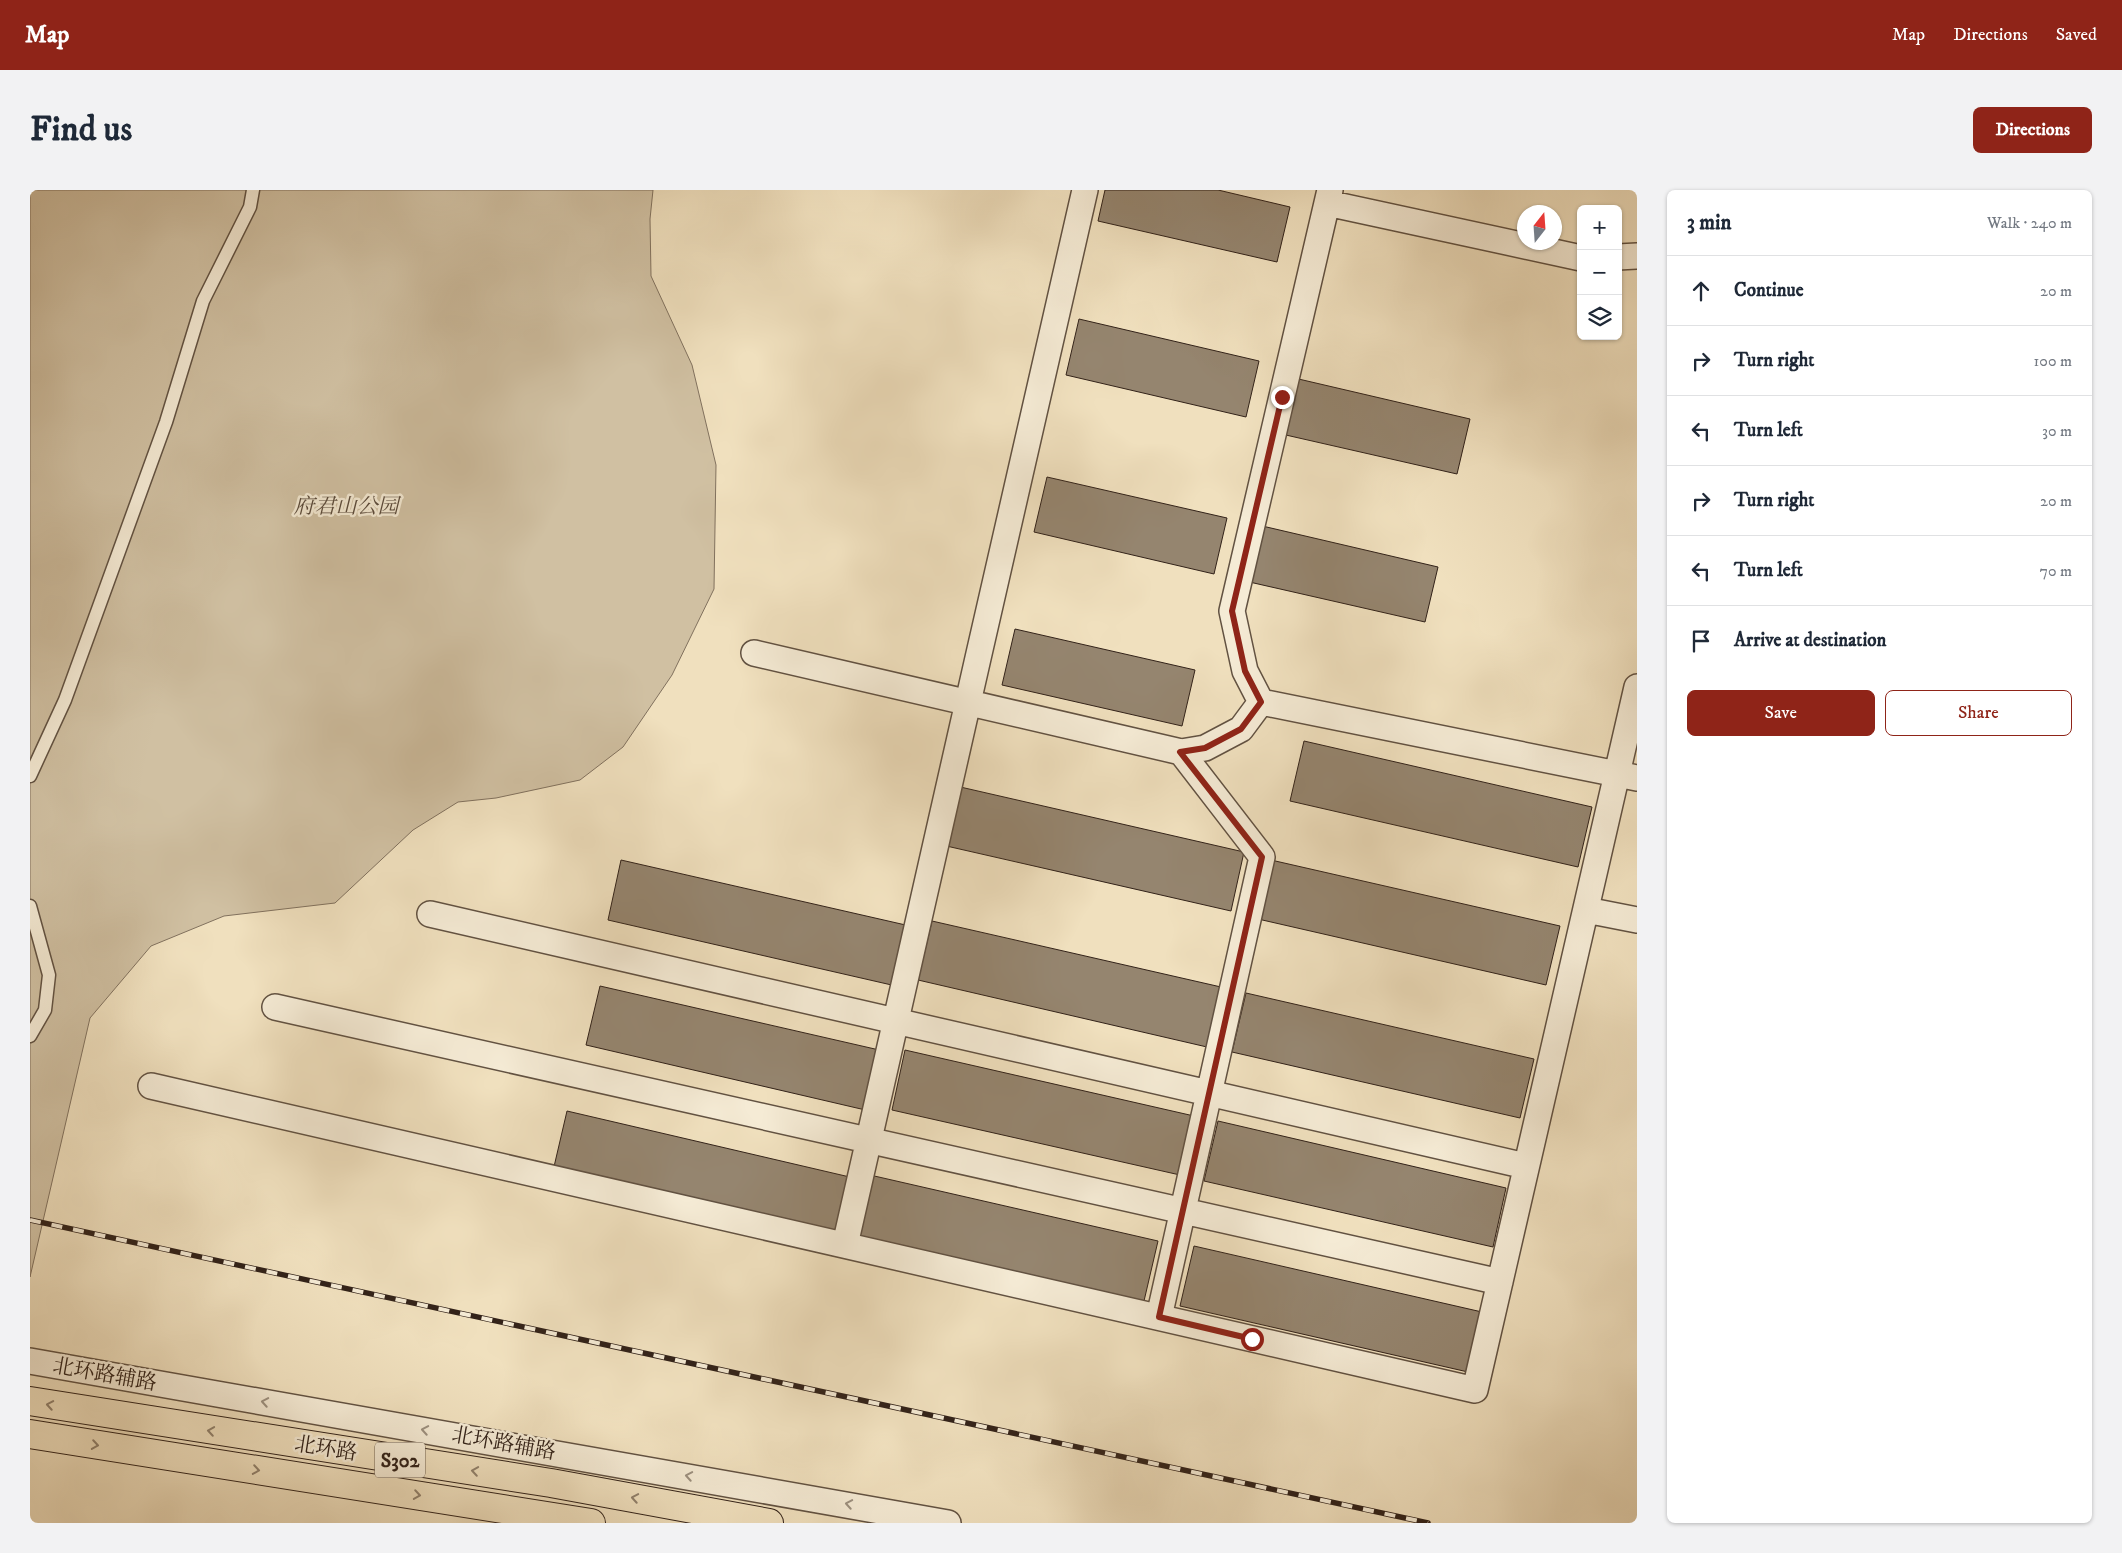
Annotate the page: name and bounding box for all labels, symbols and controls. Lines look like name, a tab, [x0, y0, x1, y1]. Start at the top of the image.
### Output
text: Map	[25, 20, 69, 50]
text: Map	[1892, 24, 1925, 46]
text: Directions	[1953, 24, 2028, 46]
text: Saved	[2056, 24, 2097, 46]
button: Directions	[1973, 107, 2092, 153]
text: Find us	[30, 108, 132, 152]
north arrow	[1517, 205, 1562, 250]
map controls	[1577, 205, 1622, 340]
button: +	[1577, 205, 1622, 250]
text: 3 min	[1687, 210, 1732, 236]
text: Walk · 240 m	[1987, 213, 2072, 233]
button: −	[1577, 250, 1622, 295]
icon: ahead	[1687, 277, 1715, 305]
text: Continue	[1734, 279, 1804, 302]
text: 20 m	[2040, 281, 2072, 301]
button: layers	[1577, 295, 1622, 340]
icon: right	[1687, 347, 1715, 375]
text: Turn right	[1734, 349, 1814, 372]
text: 100 m	[2034, 351, 2072, 371]
route end	[1271, 386, 1294, 409]
icon: left	[1687, 417, 1715, 445]
text: Turn left	[1734, 419, 1803, 442]
text: 30 m	[2042, 421, 2072, 441]
icon: right	[1687, 487, 1715, 515]
text: Turn right	[1734, 489, 1814, 512]
text: 20 m	[2040, 491, 2072, 511]
park label: 府君山公园	[294, 494, 401, 520]
icon: left	[1687, 557, 1715, 585]
text: Turn left	[1734, 559, 1803, 582]
text: 70 m	[2040, 561, 2072, 581]
icon: arrive	[1687, 627, 1715, 655]
text: Arrive at destination	[1734, 629, 1886, 652]
button: Save	[1687, 690, 1875, 736]
button: Share	[1885, 690, 2072, 736]
route start	[1241, 1328, 1264, 1351]
street label: 北环路辅路	[51, 1353, 159, 1397]
one-way arrow	[261, 1397, 270, 1407]
one-way arrow	[46, 1400, 55, 1410]
street label: 北环路辅路	[450, 1422, 558, 1466]
one-way arrow	[421, 1425, 430, 1435]
one-way arrow	[206, 1426, 215, 1436]
street label: 北环路	[293, 1431, 359, 1467]
one-way arrow	[92, 1439, 100, 1450]
road number: S302	[375, 1442, 425, 1478]
one-way arrow	[252, 1464, 260, 1474]
one-way arrow	[471, 1466, 479, 1477]
one-way arrow	[684, 1471, 693, 1481]
one-way arrow	[412, 1489, 421, 1499]
one-way arrow	[631, 1494, 640, 1504]
one-way arrow	[844, 1499, 853, 1509]

